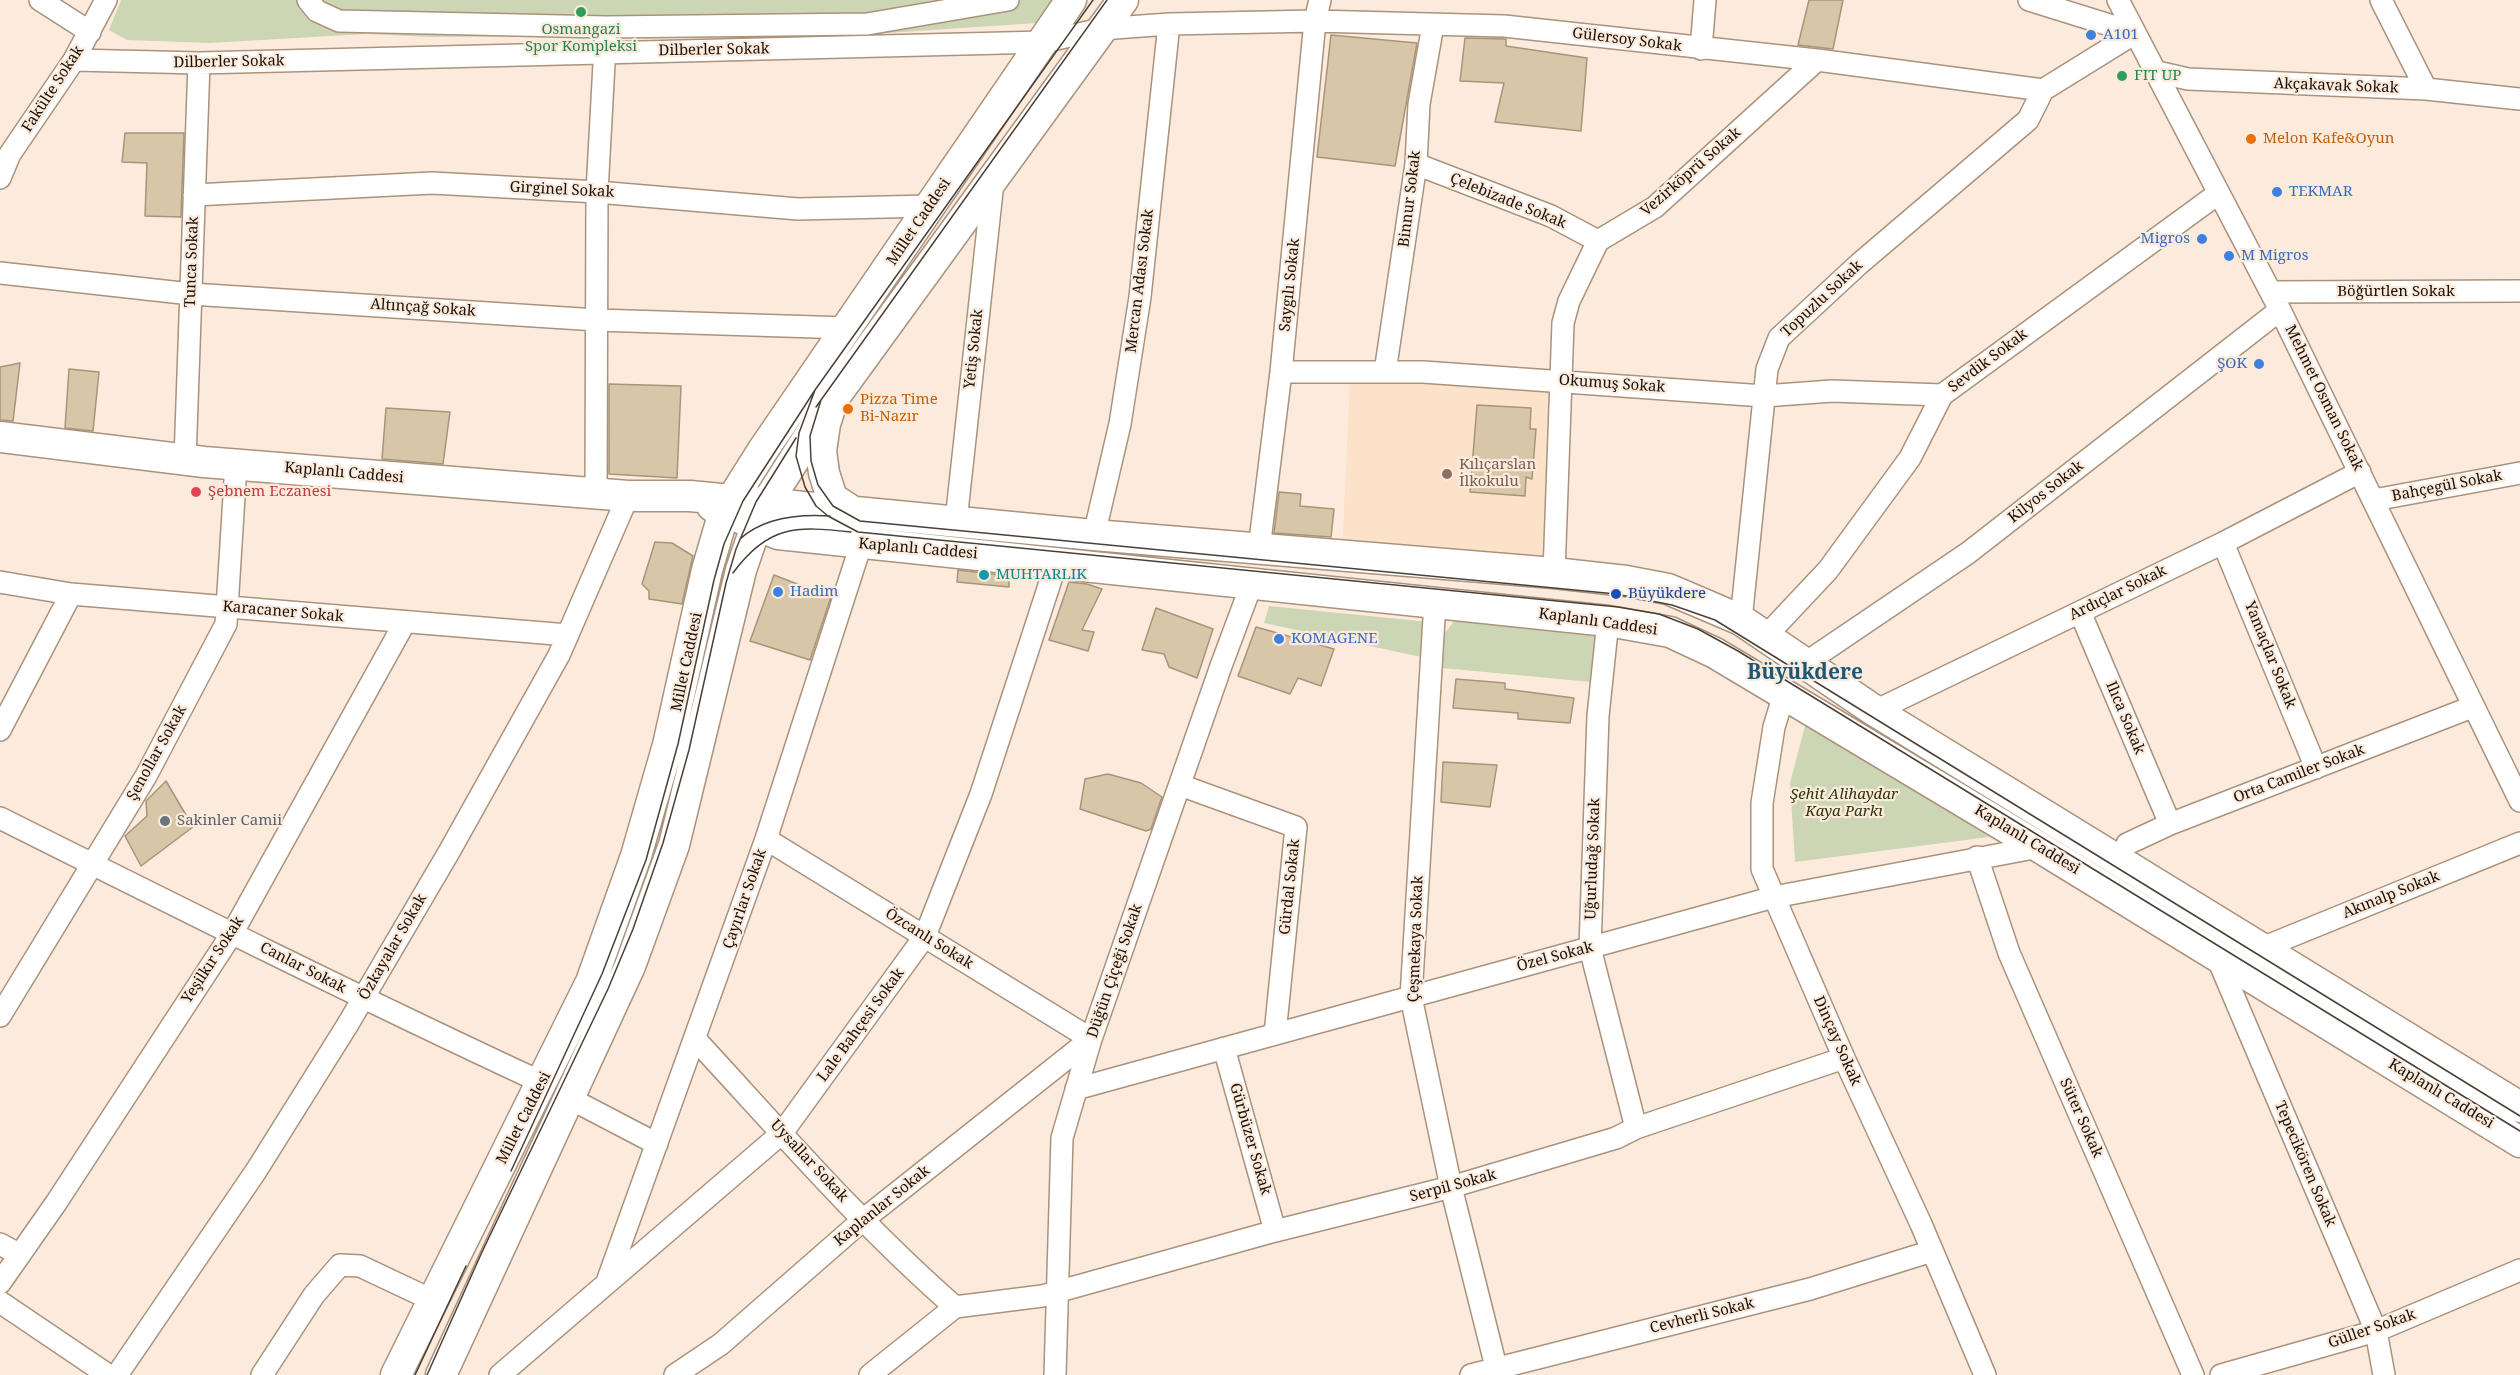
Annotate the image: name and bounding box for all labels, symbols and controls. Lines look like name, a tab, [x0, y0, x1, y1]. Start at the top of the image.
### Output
marker: Osmangazi Spor Kompleksi	[574, 5, 588, 19]
place label: Osmangazi Spor Kompleksi	[525, 21, 637, 56]
street label: Gülersoy Sokak	[1571, 24, 1683, 56]
place label: A101	[2103, 26, 2139, 44]
marker: A101	[2084, 28, 2098, 42]
street label: Dilberler Sokak	[658, 40, 770, 60]
street label: Fakülte Sokak	[18, 42, 88, 136]
street label: Dilberler Sokak	[173, 52, 285, 72]
place label: FIT UP	[2134, 67, 2181, 85]
marker: FIT UP	[2115, 69, 2129, 83]
street label: Akçakavak Sokak	[2273, 75, 2399, 97]
street label: Vezirköprü Sokak	[1637, 124, 1745, 220]
place label: Melon Kafe&Oyun	[2263, 130, 2394, 148]
marker: Melon Kafe&Oyun	[2244, 132, 2258, 146]
street label: Binnur Sokak	[1395, 150, 1425, 248]
street label: Çelebizade Sokak	[1447, 169, 1569, 233]
street label: Millet Caddesi	[883, 175, 955, 269]
street label: Girginel Sokak	[509, 178, 615, 202]
place label: TEKMAR	[2289, 183, 2353, 201]
marker: TEKMAR	[2270, 185, 2284, 199]
street label: Mercan Adası Sokak	[1122, 208, 1158, 354]
street label: Tunca Sokak	[181, 216, 203, 308]
place label: Migros	[2141, 230, 2190, 248]
marker: Migros	[2195, 232, 2209, 246]
street label: Saygılı Sokak	[1276, 237, 1304, 333]
place label: M Migros	[2241, 247, 2308, 265]
marker: M Migros	[2222, 249, 2236, 263]
street label: Topuzlu Sokak	[1778, 257, 1866, 341]
street label: Böğürtlen Sokak	[2337, 283, 2455, 301]
street label: Altınçağ Sokak	[370, 295, 476, 321]
street label: Yetiş Sokak	[961, 308, 987, 390]
street label: Mehmet Osman Sokak	[2281, 322, 2367, 474]
street label: Sevdik Sokak	[1945, 325, 2031, 397]
place label: ŞOK	[2217, 355, 2247, 373]
marker: ŞOK	[2252, 357, 2266, 371]
street label: Okumuş Sokak	[1558, 371, 1666, 397]
place label: Pizza Time Bi-Nazır	[860, 391, 938, 426]
marker: Pizza Time Bi-Nazır	[841, 402, 855, 416]
place label: Kılıçarslan İlkokulu	[1459, 456, 1536, 491]
street label: Kilyos Sokak	[2005, 457, 2087, 527]
street label: Kaplanlı Caddesi	[283, 459, 405, 487]
street label: Bahçegül Sokak	[2390, 466, 2504, 506]
marker: Kılıçarslan İlkokulu	[1440, 467, 1454, 481]
place label: Şebnem Eczanesi	[208, 483, 331, 501]
marker: Şebnem Eczanesi	[189, 485, 203, 499]
street label: Kaplanlı Caddesi	[857, 535, 979, 563]
street label: Ardıçlar Sokak	[2066, 562, 2170, 624]
place label: MUHTARLIK	[996, 566, 1087, 584]
marker: MUHTARLIK	[977, 568, 991, 582]
place label: Hadim	[790, 583, 839, 601]
marker: Hadim	[771, 585, 785, 599]
place label: Büyükdere	[1628, 585, 1706, 603]
marker: Büyükdere	[1609, 587, 1623, 601]
street label: Karacaner Sokak	[222, 598, 344, 626]
street label: Yamaçlar Sokak	[2240, 599, 2300, 711]
street label: Kaplanlı Caddesi	[1537, 605, 1659, 639]
street label: Millet Caddesi	[668, 611, 706, 713]
place label: KOMAGENE	[1291, 630, 1378, 648]
marker: KOMAGENE	[1272, 632, 1286, 646]
district label: Büyükdere	[1747, 660, 1863, 686]
street label: Ilıca Sokak	[2102, 679, 2148, 757]
street label: Şenollar Sokak	[123, 702, 191, 804]
street label: Orta Camiler Sokak	[2231, 741, 2367, 807]
park label: Şehit Alihaydar Kaya Parkı	[1790, 786, 1898, 821]
street label: Uğurludağ Sokak	[1582, 798, 1604, 920]
street label: Kaplanlı Caddesi	[1971, 801, 2083, 879]
place label: Sakinler Camii	[177, 812, 282, 830]
marker: Sakinler Camii	[158, 814, 172, 828]
street label: Gürdal Sokak	[1276, 838, 1304, 936]
street label: Çayırlar Sokak	[719, 847, 771, 951]
street label: Akınalp Sokak	[2340, 867, 2442, 923]
street label: Çeşmekaya Sokak	[1405, 875, 1427, 1003]
street label: Özkayalar Sokak	[355, 891, 431, 1003]
street label: Düğün Çiçeği Sokak	[1084, 902, 1146, 1040]
street label: Özcanlı Sokak	[882, 905, 976, 973]
street label: Yeşilkır Sokak	[178, 913, 248, 1007]
street label: Özel Sokak	[1515, 938, 1595, 976]
street label: Canlar Sokak	[257, 939, 349, 997]
street label: Lale Bahçesi Sokak	[814, 965, 908, 1085]
street label: Dinçay Sokak	[1809, 993, 1865, 1089]
street label: Kaplanlı Caddesi	[2385, 1055, 2497, 1133]
street label: Millet Caddesi	[493, 1069, 555, 1167]
street label: Süter Sokak	[2056, 1076, 2106, 1160]
street label: Gürbüzer Sokak	[1225, 1081, 1275, 1197]
street label: Tepecikören Sokak	[2270, 1099, 2340, 1229]
street label: Uysallar Sokak	[766, 1116, 852, 1206]
street label: Kaplanlar Sokak	[831, 1162, 933, 1250]
street label: Serpil Sokak	[1408, 1166, 1498, 1206]
street label: Cevherli Sokak	[1648, 1294, 1756, 1338]
street label: Güller Sokak	[2326, 1306, 2418, 1352]

